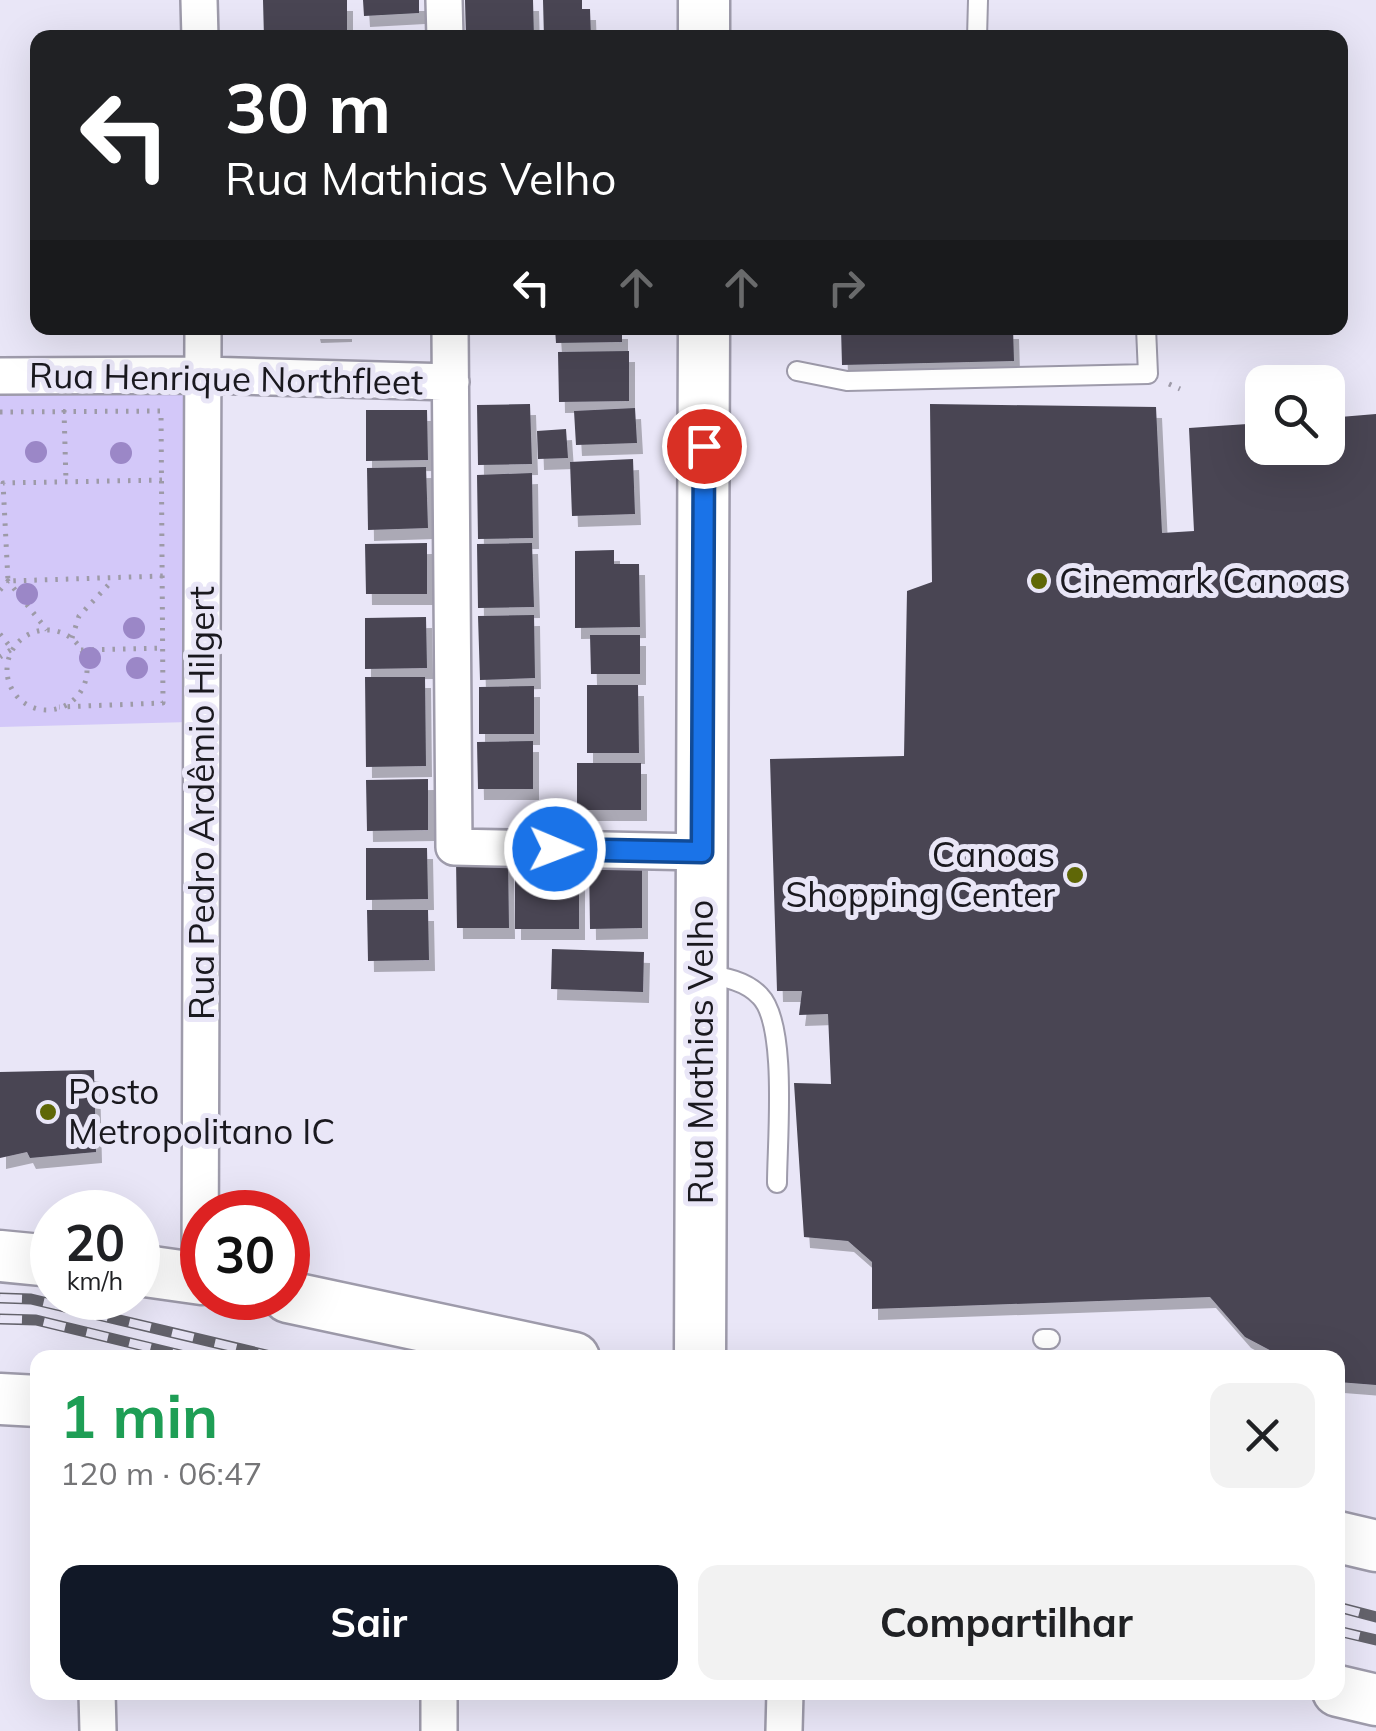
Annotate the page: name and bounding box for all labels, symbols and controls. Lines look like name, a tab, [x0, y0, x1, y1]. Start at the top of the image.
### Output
text: 30 m	[225, 63, 391, 151]
icon: left	[60, 70, 190, 200]
text: Rua Mathias Velho	[225, 150, 616, 206]
icon: left	[504, 260, 559, 315]
icon: ahead	[609, 260, 664, 315]
icon: ahead	[714, 260, 769, 315]
icon: right	[819, 260, 874, 315]
street label: Rua Henrique Northfleet	[29, 353, 424, 403]
map controls	[1245, 365, 1345, 465]
button: search	[1245, 365, 1345, 465]
pin	[662, 404, 747, 489]
icon: arrive	[677, 419, 732, 474]
place label: Cinemark Canoas	[1059, 558, 1346, 602]
marker: Cinemark Canoas	[1028, 570, 1050, 592]
street label: Rua Pedro Ardêmio Hilgert	[179, 586, 223, 1020]
position arrow	[503, 797, 607, 901]
place label: Canoas Shopping Center	[786, 832, 1055, 916]
marker: Canoas Shopping Center	[1064, 864, 1086, 886]
street label: Rua Mathias Velho	[678, 900, 722, 1204]
place label: Posto Metropolitano IC	[68, 1069, 335, 1153]
marker: Posto Metropolitano IC	[37, 1101, 59, 1123]
speed limit sign: 30	[180, 1190, 310, 1320]
text: 20	[65, 1211, 125, 1274]
text: km/h	[67, 1265, 123, 1296]
text: 1 min	[60, 1378, 218, 1453]
button: close	[1210, 1383, 1315, 1488]
text: 120 m · 06:47	[60, 1453, 262, 1493]
button: Sair	[60, 1565, 678, 1680]
button: Compartilhar	[698, 1565, 1315, 1680]

